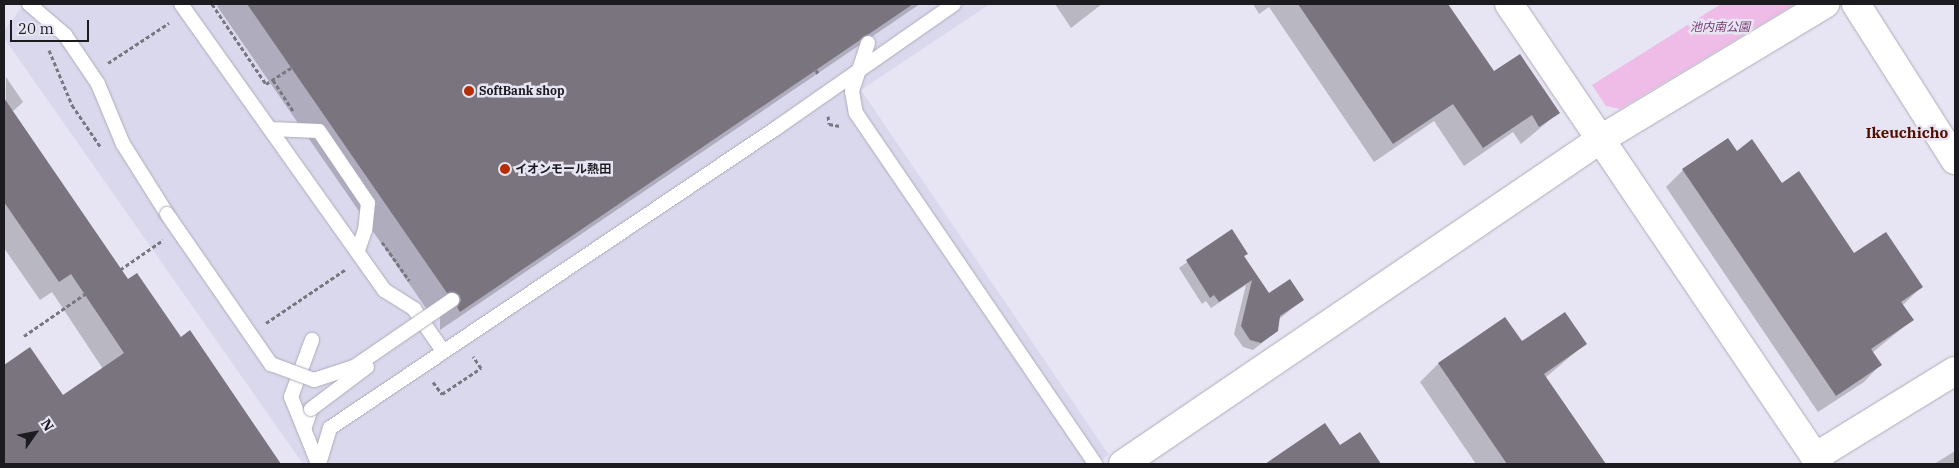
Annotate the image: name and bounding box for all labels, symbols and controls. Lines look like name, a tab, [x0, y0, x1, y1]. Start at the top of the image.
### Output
scale bar	[12, 10, 91, 42]
text: 20 m	[18, 19, 54, 38]
park label: 池内南公園	[1690, 20, 1750, 34]
place label: SoftBank shop	[479, 84, 565, 98]
marker: SoftBank shop	[463, 85, 475, 97]
district label: Ikeuchicho	[1866, 124, 1948, 142]
place label: イオンモール熱田	[515, 162, 611, 176]
marker: イオンモール熱田	[499, 163, 511, 175]
north arrow	[10, 408, 60, 458]
text: N	[37, 415, 58, 434]

